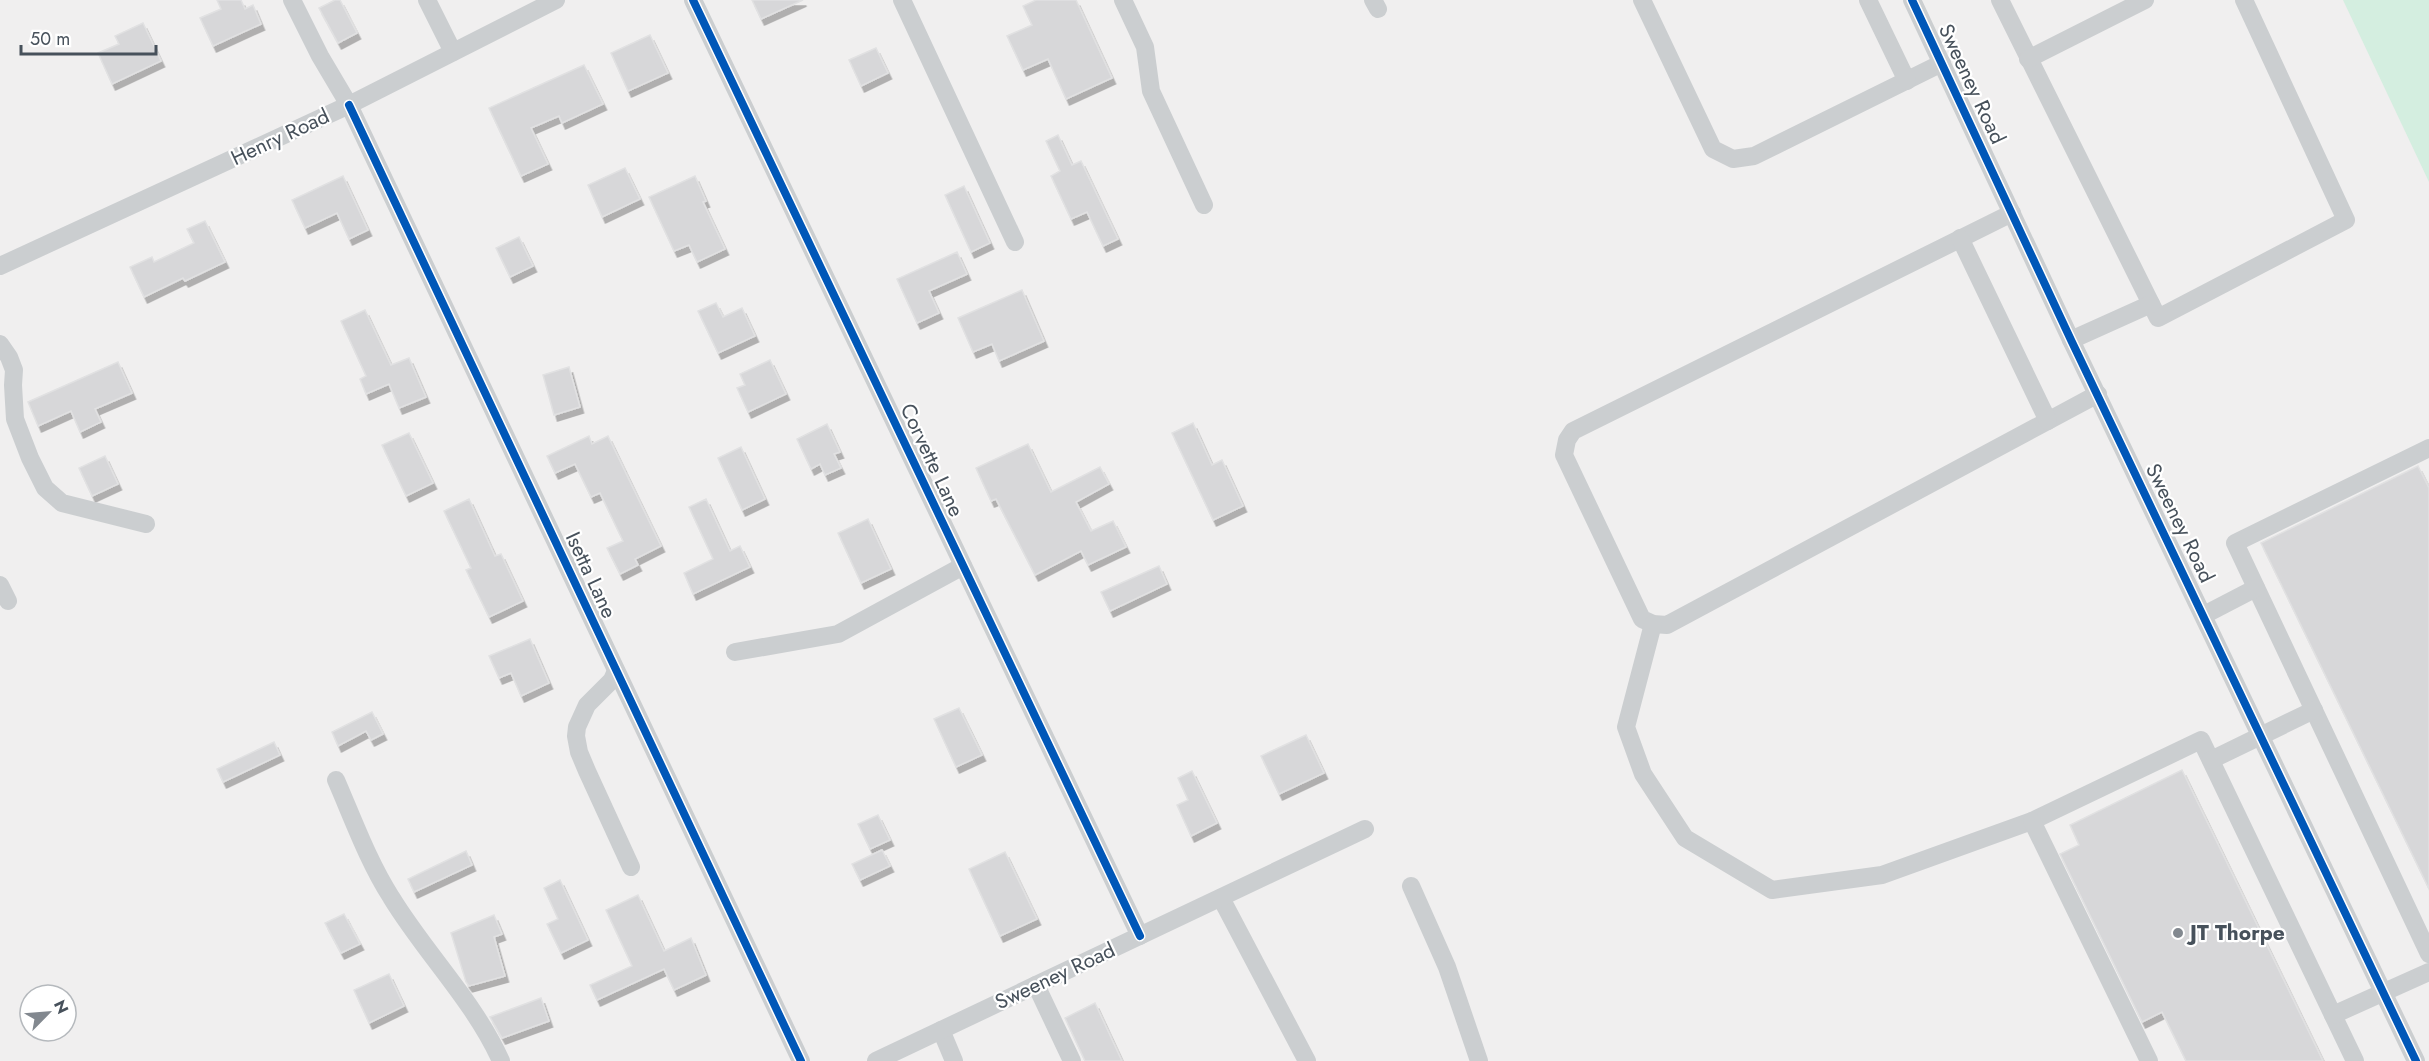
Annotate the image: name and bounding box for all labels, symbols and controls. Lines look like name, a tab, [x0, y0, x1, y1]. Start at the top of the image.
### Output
scale bar	[21, 18, 156, 56]
street label: Sweeney Road	[1931, 19, 2013, 149]
text: 50 m	[30, 26, 70, 52]
street label: Henry Road	[226, 101, 334, 173]
street label: Corvette Lane	[893, 398, 971, 522]
street label: Sweeney Road	[2138, 458, 2222, 588]
street label: Isetta Lane	[558, 527, 624, 623]
place label: JT Thorpe	[2186, 918, 2285, 948]
marker: JT Thorpe	[2171, 926, 2185, 940]
street label: Sweeney Road	[990, 935, 1120, 1017]
north arrow	[18, 983, 78, 1043]
text: N	[48, 996, 74, 1017]

